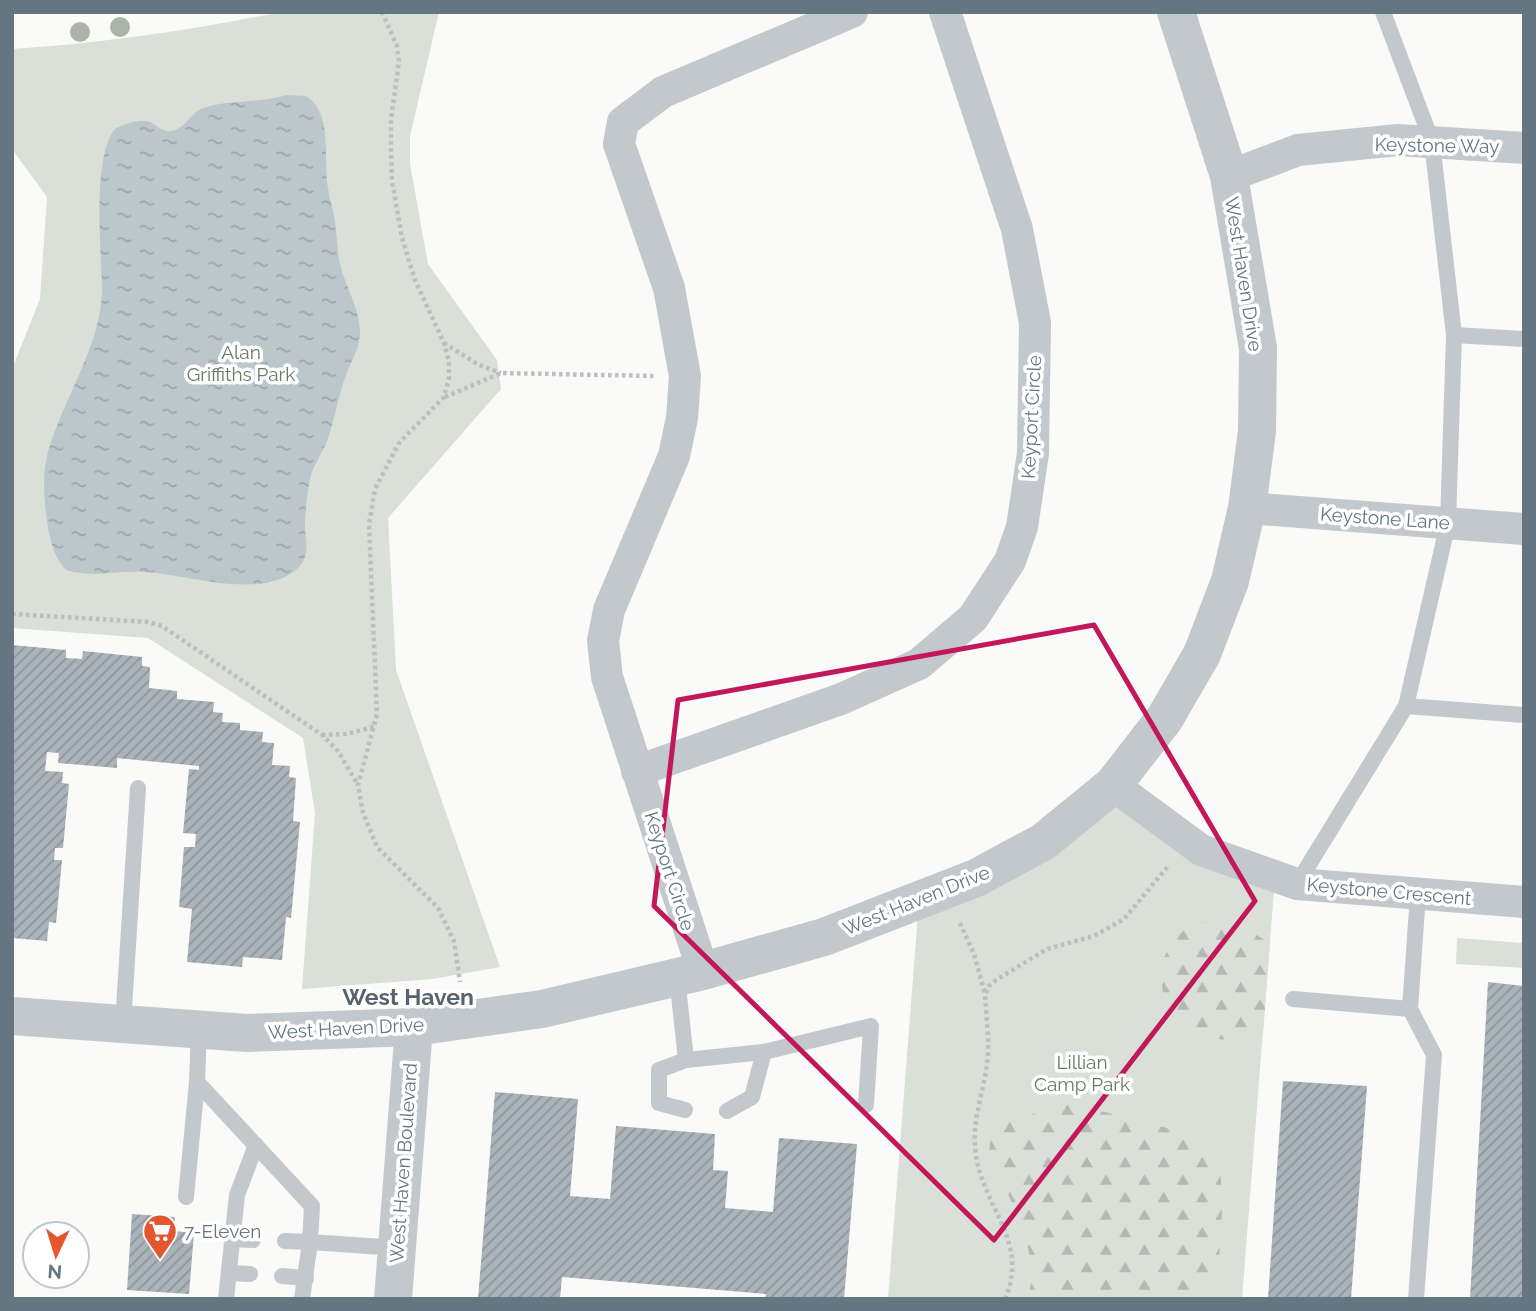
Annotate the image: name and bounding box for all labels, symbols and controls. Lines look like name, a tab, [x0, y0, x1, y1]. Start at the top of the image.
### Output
street label: Keystone Way	[1374, 133, 1500, 157]
street label: West Haven Drive	[1221, 195, 1267, 353]
park label: Alan Griffiths Park	[187, 341, 295, 385]
street label: Keyport Circle	[1017, 355, 1045, 479]
street label: Keystone Lane	[1319, 502, 1451, 534]
street label: Keyport Circle	[640, 809, 700, 933]
street label: West Haven Drive	[839, 861, 993, 939]
street label: Keystone Crescent	[1306, 873, 1473, 909]
district label: West Haven	[342, 983, 474, 1010]
street label: West Haven Drive	[267, 1013, 425, 1043]
park label: Lillian Camp Park	[1034, 1051, 1130, 1095]
street label: West Haven Boulevard	[385, 1062, 421, 1264]
supermarket icon: 7-Eleven	[141, 1212, 179, 1261]
north arrow	[21, 1220, 91, 1290]
place label: 7-Eleven	[184, 1220, 261, 1242]
text: N	[47, 1260, 63, 1283]

